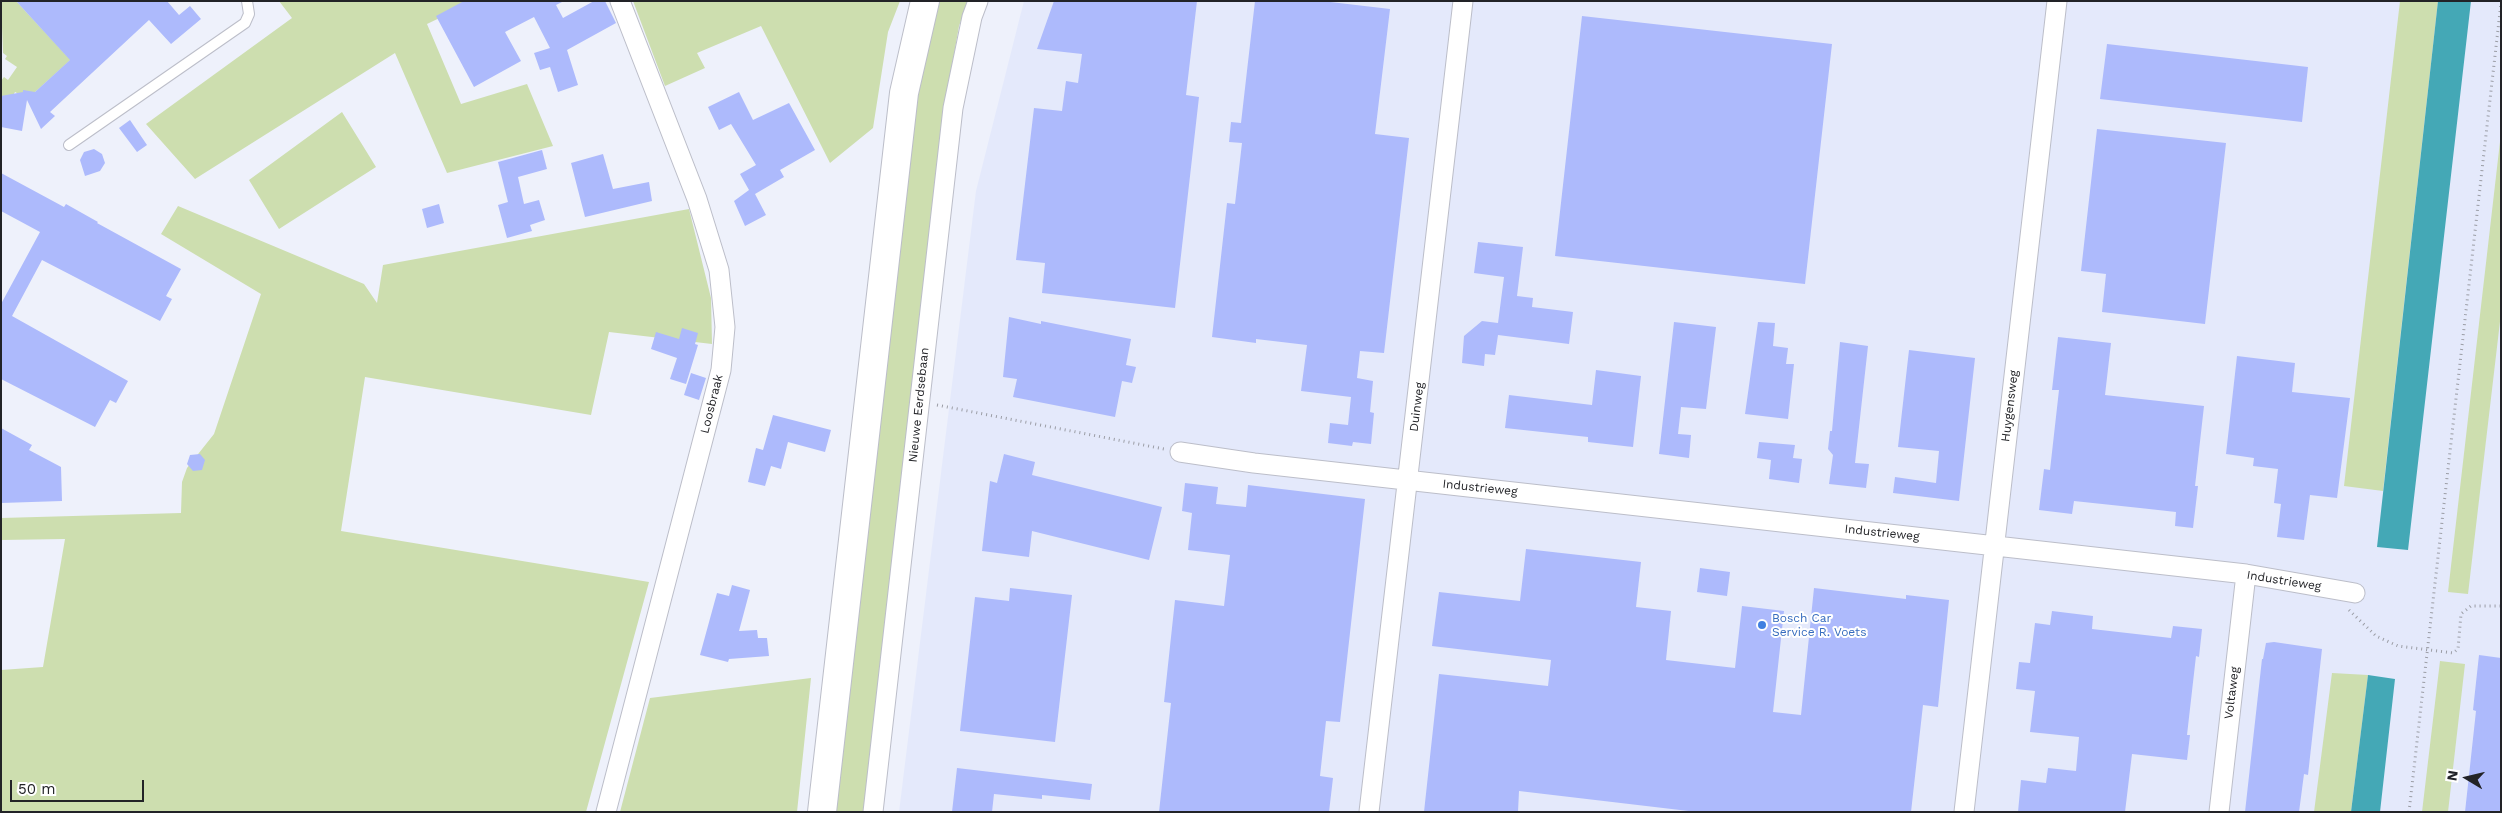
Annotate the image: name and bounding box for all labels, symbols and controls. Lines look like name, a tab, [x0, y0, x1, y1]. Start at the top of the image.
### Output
street label: Nieuwe Eerdsebaan	[906, 347, 932, 463]
street label: Huygensweg	[1998, 369, 2022, 443]
street label: Loosbraak	[698, 373, 726, 435]
street label: Duinweg	[1407, 381, 1427, 433]
street label: Industrieweg	[1442, 477, 1518, 499]
street label: Industrieweg	[1844, 522, 1920, 544]
street label: Industrieweg	[2246, 568, 2322, 594]
place label: Bosch Car Service R. Voets	[1772, 611, 1866, 639]
marker: Bosch Car Service R. Voets	[1756, 619, 1768, 631]
street label: Voltaweg	[2222, 666, 2242, 720]
north arrow	[2442, 753, 2492, 803]
text: N	[2443, 769, 2461, 782]
scale bar	[12, 770, 146, 802]
text: 50 m	[18, 780, 55, 798]

